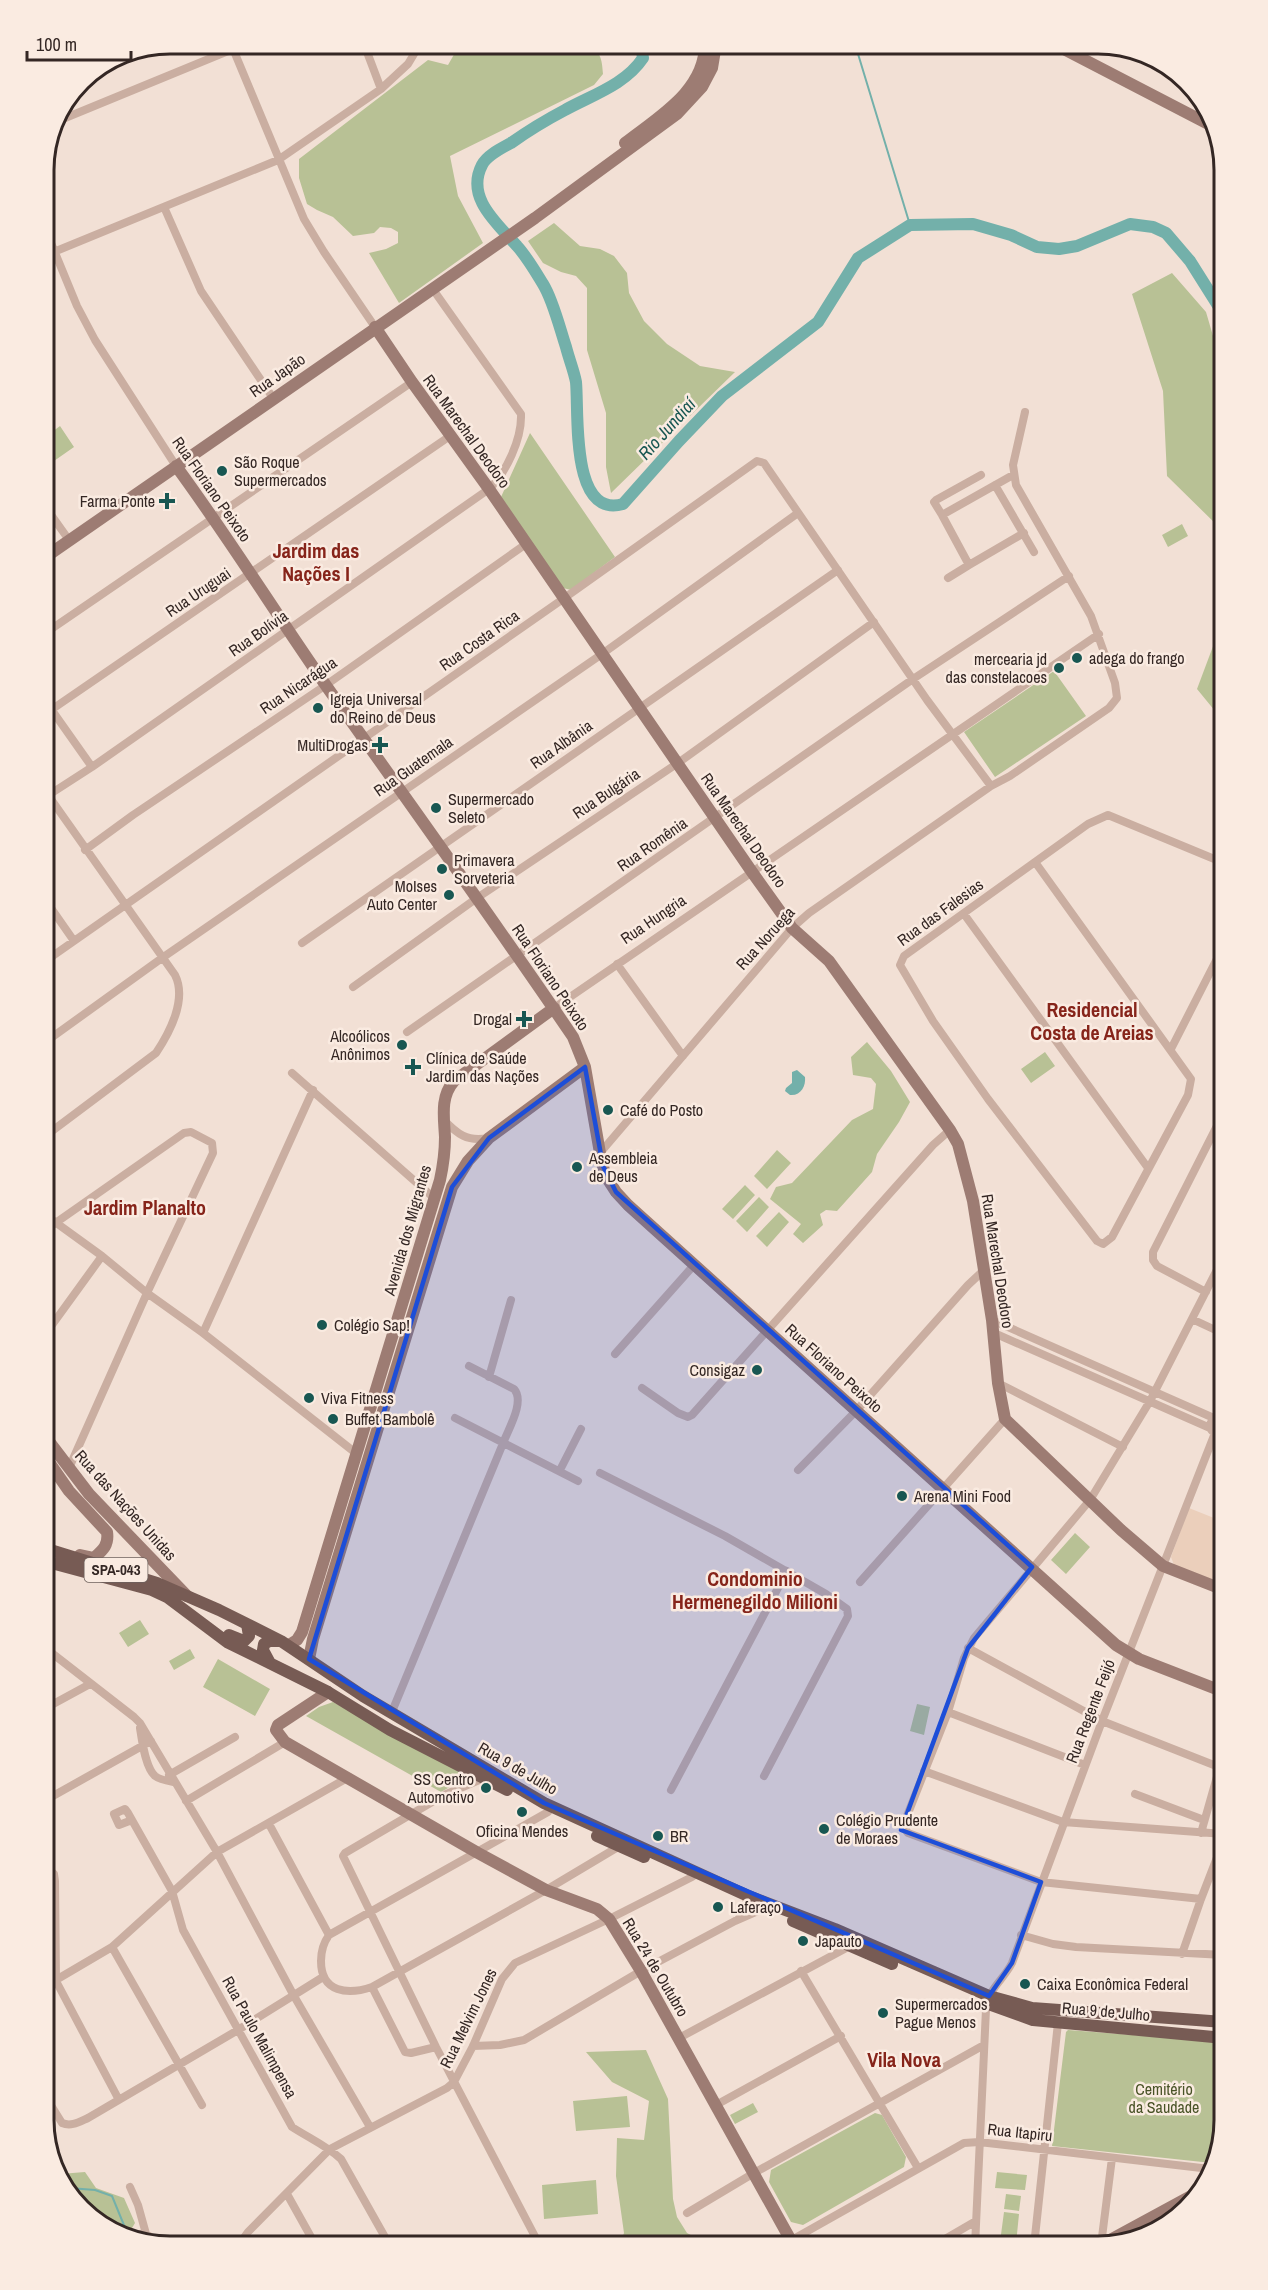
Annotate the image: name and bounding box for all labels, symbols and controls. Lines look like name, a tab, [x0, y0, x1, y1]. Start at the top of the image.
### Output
scale bar	[27, 24, 130, 62]
text: 100 m	[36, 32, 77, 57]
street label: Rua Japão	[245, 348, 309, 402]
street label: Rua Marechal Deodoro	[418, 370, 516, 492]
water label: Rio Jundiaí	[632, 391, 702, 465]
street label: Rua Floriano Peixoto	[167, 432, 257, 546]
place label: São Roque Supermercados	[234, 451, 327, 491]
marker: São Roque Supermercados	[215, 464, 229, 478]
place label: Farma Ponte	[80, 490, 155, 512]
marker: Farma Ponte	[160, 494, 174, 508]
district label: Jardim das Nações I	[273, 537, 359, 587]
street label: Rua Uruguai	[161, 562, 235, 622]
street label: Rua Bolívia	[224, 604, 293, 661]
street label: Rua Costa Rica	[435, 604, 524, 676]
place label: adega do frango	[1089, 647, 1185, 669]
place label: mercearia jd das constelacoes	[946, 648, 1047, 688]
street label: Rua Nicarágua	[255, 651, 341, 719]
marker: adega do frango	[1070, 651, 1084, 665]
marker: mercearia jd das constelacoes	[1052, 661, 1066, 675]
place label: Igreja Universal do Reino de Deus	[330, 688, 436, 728]
marker: Igreja Universal do Reino de Deus	[311, 701, 325, 715]
street label: Rua Albânia	[525, 714, 597, 774]
street label: Rua Guatemala	[369, 730, 458, 801]
place label: MultiDrogas	[297, 734, 368, 756]
marker: MultiDrogas	[373, 738, 387, 752]
street label: Rua Bulgária	[568, 762, 644, 824]
street label: Rua Marechal Deodoro	[696, 768, 792, 892]
place label: Supermercado Seleto	[448, 788, 534, 828]
marker: Supermercado Seleto	[429, 801, 443, 815]
street label: Rua Romênia	[613, 811, 692, 876]
place label: Primavera Sorveteria	[454, 849, 515, 889]
marker: Primavera Sorveteria	[435, 862, 449, 876]
street label: Rua das Falesias	[892, 873, 988, 951]
place label: MoIses Auto Center	[366, 875, 438, 915]
marker: MoIses Auto Center	[442, 888, 456, 902]
street label: Rua Hungria	[616, 889, 691, 949]
street label: Rua Noruega	[731, 901, 800, 974]
street label: Rua Floriano Peixoto	[507, 919, 595, 1035]
district label: Residencial Costa de Areias	[1030, 996, 1154, 1046]
place label: Drogal	[473, 1008, 512, 1030]
marker: Drogal	[517, 1012, 531, 1026]
place label: Alcoólicos Anônimos	[329, 1025, 390, 1065]
marker: Alcoólicos Anônimos	[395, 1038, 409, 1052]
place label: Clínica de Saúde Jardim das Nações	[426, 1047, 539, 1087]
marker: Clínica de Saúde Jardim das Nações	[404, 1058, 422, 1076]
place label: Café do Posto	[620, 1099, 703, 1121]
marker: Café do Posto	[601, 1103, 615, 1117]
place label: Assembleia de Deus	[588, 1147, 658, 1187]
marker: Assembleia de Deus	[570, 1160, 584, 1174]
street label: Avenida dos Migrantes	[378, 1162, 436, 1299]
street label: Rua Marechal Deodoro	[977, 1192, 1019, 1330]
district label: Jardim Planalto	[84, 1194, 206, 1221]
place label: Colégio Sap!	[334, 1314, 410, 1336]
marker: Colégio Sap!	[315, 1318, 329, 1332]
street label: Rua Floriano Peixoto	[781, 1318, 887, 1418]
place label: Consigaz	[690, 1359, 745, 1381]
marker: Consigaz	[750, 1363, 764, 1377]
place label: Viva Fitness	[321, 1387, 394, 1409]
marker: Viva Fitness	[302, 1391, 316, 1405]
place label: Buffet Bambolê	[345, 1408, 435, 1430]
marker: Buffet Bambolê	[326, 1412, 340, 1426]
street label: Rua das Nações Unidas	[70, 1445, 182, 1565]
place label: Arena Mini Food	[913, 1485, 1011, 1507]
marker: Arena Mini Food	[895, 1489, 909, 1503]
road number: SPA-043	[84, 1558, 148, 1582]
district label: Condominio Hermenegildo Milioni	[672, 1565, 838, 1615]
street label: Rua Regente Feijó	[1060, 1656, 1120, 1766]
street label: Rua 9 de Julho	[474, 1736, 562, 1800]
place label: SS Centro Automotivo	[407, 1768, 474, 1808]
marker: SS Centro Automotivo	[479, 1781, 493, 1795]
marker: Oficina Mendes	[515, 1805, 529, 1819]
place label: Colégio Prudente de Moraes	[836, 1809, 938, 1849]
place label: Oficina Mendes	[476, 1820, 568, 1842]
marker: Colégio Prudente de Moraes	[817, 1822, 831, 1836]
place label: BR	[670, 1825, 689, 1847]
marker: BR	[651, 1829, 665, 1843]
place label: Laferaço	[730, 1896, 781, 1918]
marker: Laferaço	[711, 1900, 725, 1914]
street label: Rua 24 de Outubro	[618, 1914, 694, 2020]
place label: Japauto	[815, 1930, 862, 1952]
marker: Japauto	[796, 1934, 810, 1948]
street label: Rua Melvim Jones	[434, 1964, 502, 2072]
street label: Rua Paulo Malimpensa	[217, 1972, 303, 2103]
place label: Caixa Econômica Federal	[1037, 1973, 1188, 1995]
marker: Caixa Econômica Federal	[1018, 1977, 1032, 1991]
place label: Supermercados Pague Menos	[895, 1993, 988, 2033]
street label: Rua 9 de Julho	[1061, 1996, 1151, 2026]
marker: Supermercados Pague Menos	[876, 2006, 890, 2020]
district label: Vila Nova	[867, 2046, 941, 2073]
park label: Cemitério da Saudade	[1129, 2078, 1199, 2118]
street label: Rua Itapiru	[987, 2118, 1053, 2146]

